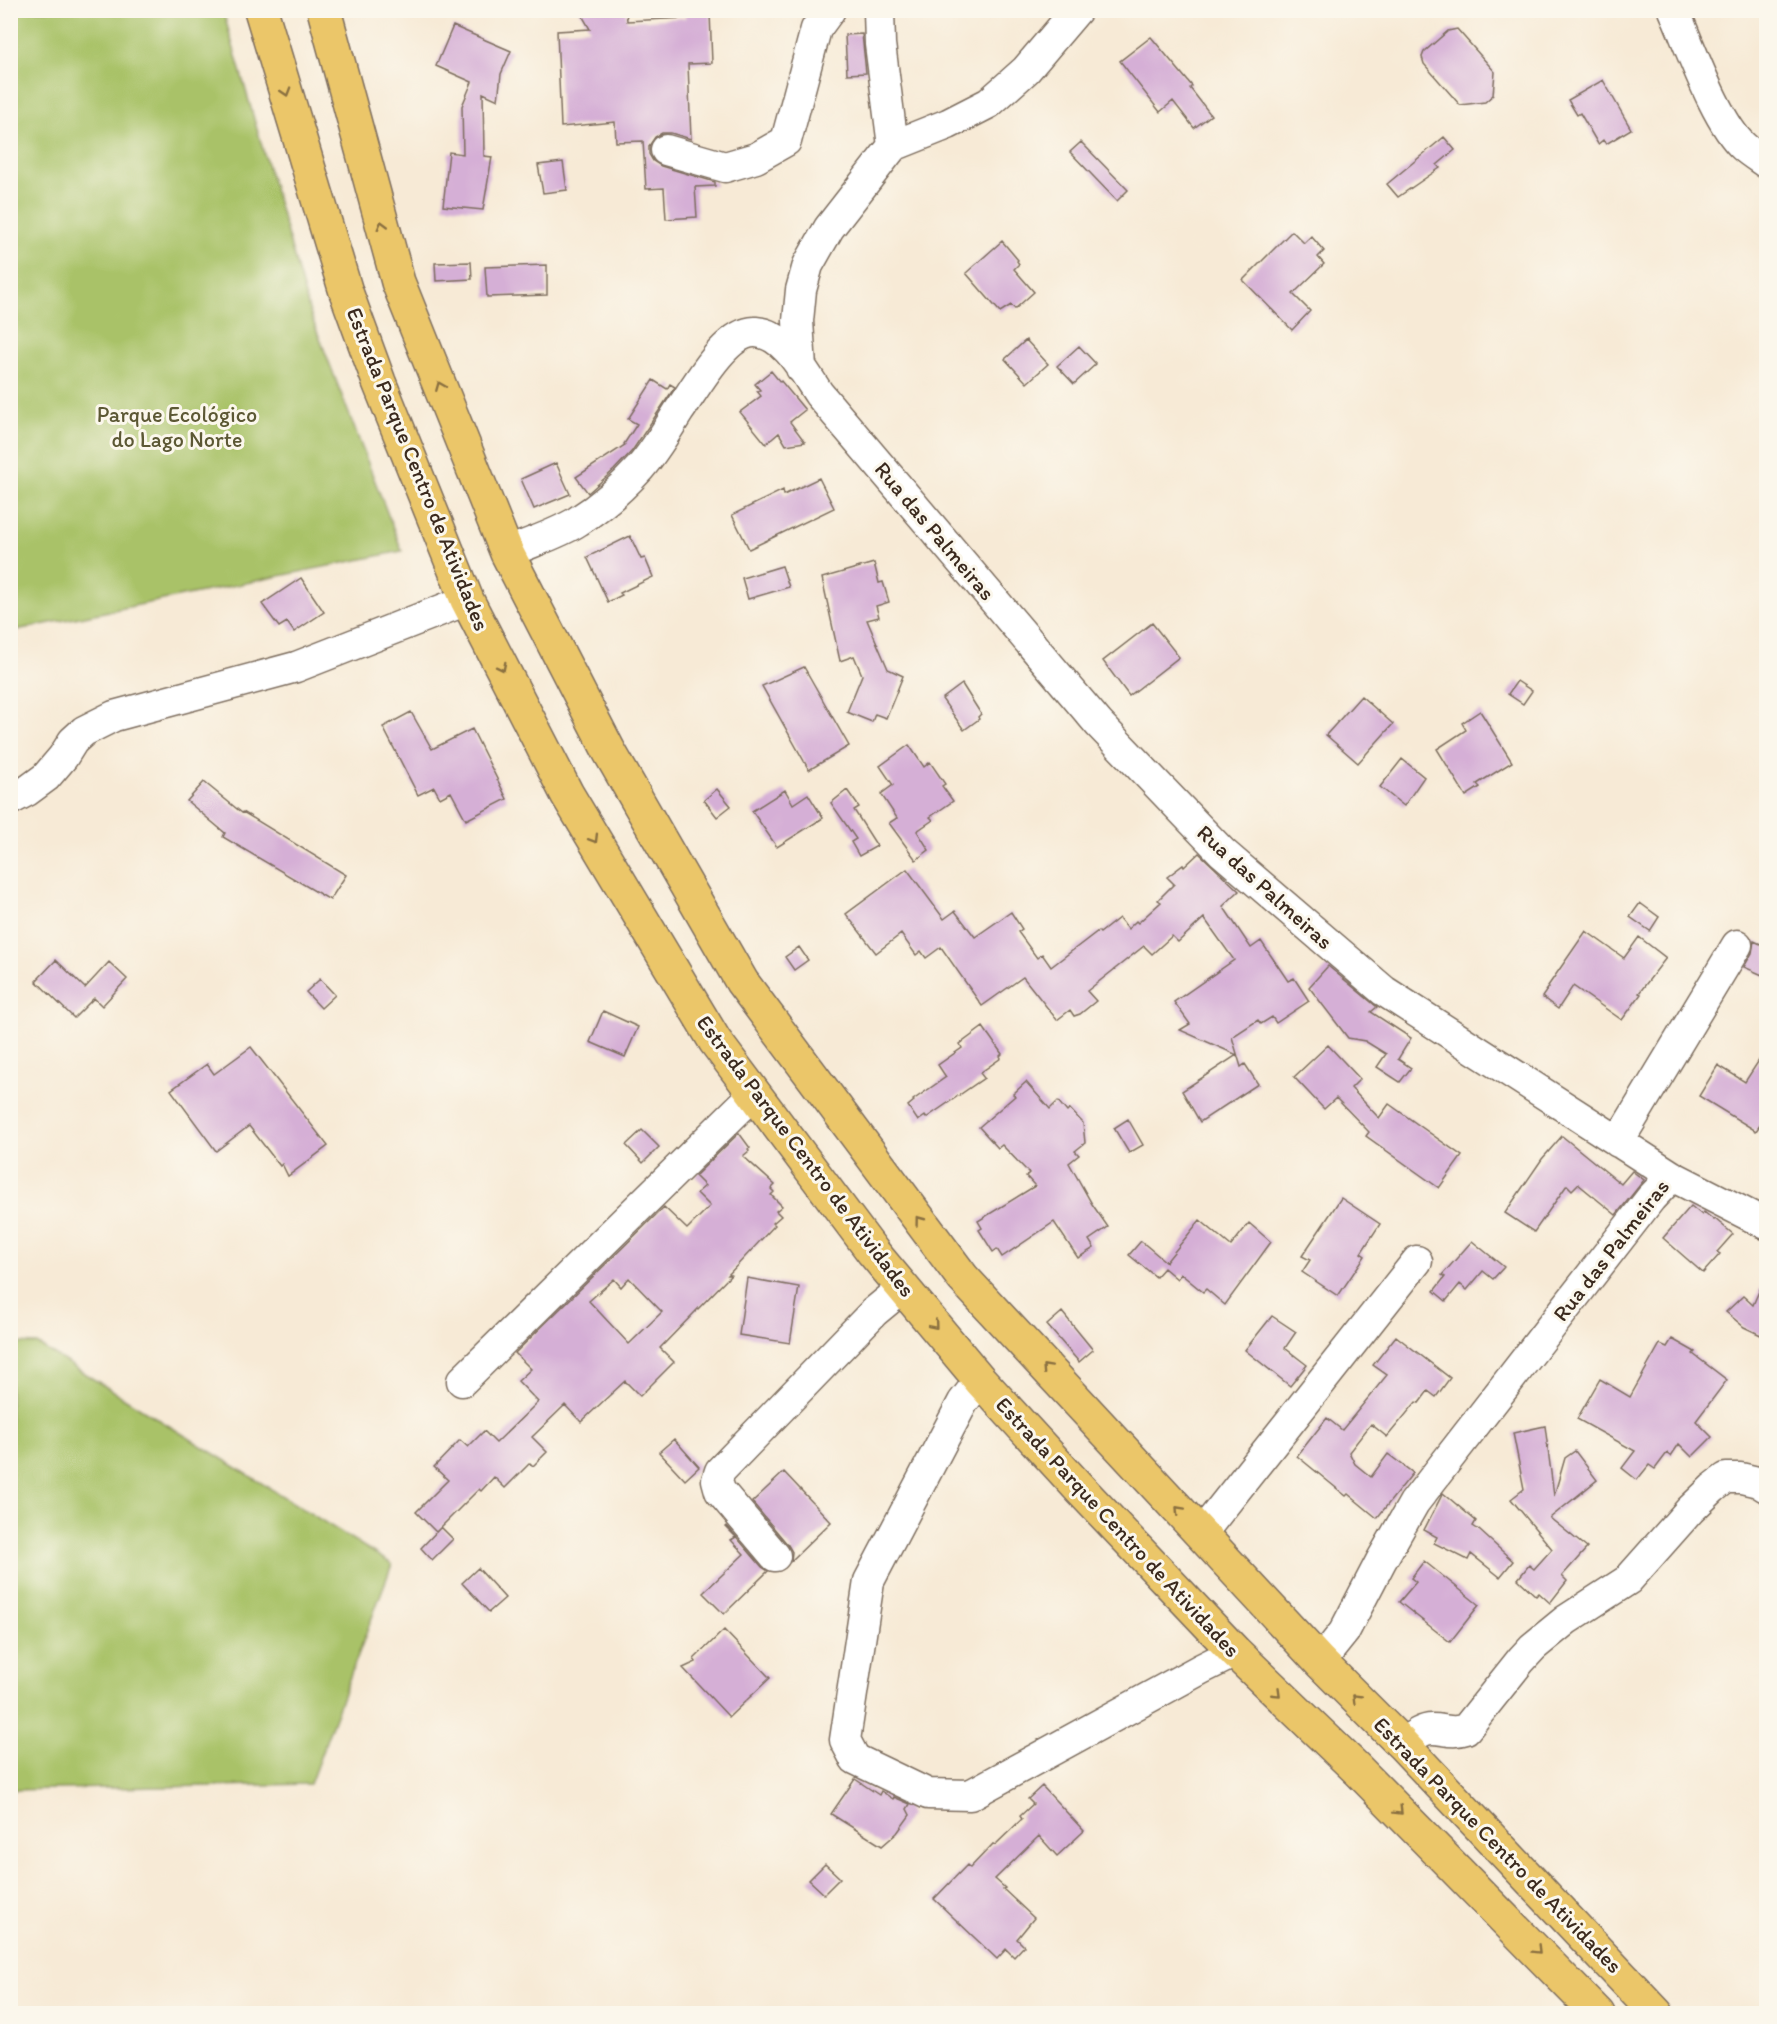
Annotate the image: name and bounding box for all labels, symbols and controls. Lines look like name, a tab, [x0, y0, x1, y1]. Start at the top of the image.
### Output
one-way arrow	[278, 86, 291, 97]
one-way arrow	[377, 220, 390, 230]
street label: Estrada Parque Centro de Atividades	[341, 303, 495, 635]
one-way arrow	[435, 381, 447, 392]
park label: Parque Ecológico do Lago Norte	[97, 401, 257, 453]
street label: Rua das Palmeiras	[869, 456, 1001, 606]
one-way arrow	[495, 661, 506, 671]
street label: Rua das Palmeiras	[1192, 819, 1338, 955]
one-way arrow	[587, 833, 598, 843]
street label: Estrada Parque Centro de Atividades	[691, 1010, 921, 1302]
street label: Rua das Palmeiras	[1547, 1173, 1675, 1327]
one-way arrow	[915, 1215, 926, 1226]
one-way arrow	[927, 1318, 938, 1329]
one-way arrow	[1042, 1364, 1053, 1374]
street label: Estrada Parque Centro de Atividades	[990, 1391, 1246, 1663]
one-way arrow	[1175, 1506, 1186, 1517]
one-way arrow	[1270, 1686, 1281, 1697]
one-way arrow	[1352, 1694, 1363, 1704]
street label: Estrada Parque Centro de Atividades	[1368, 1711, 1628, 1979]
one-way arrow	[1392, 1804, 1403, 1815]
one-way arrow	[1529, 1942, 1540, 1953]

